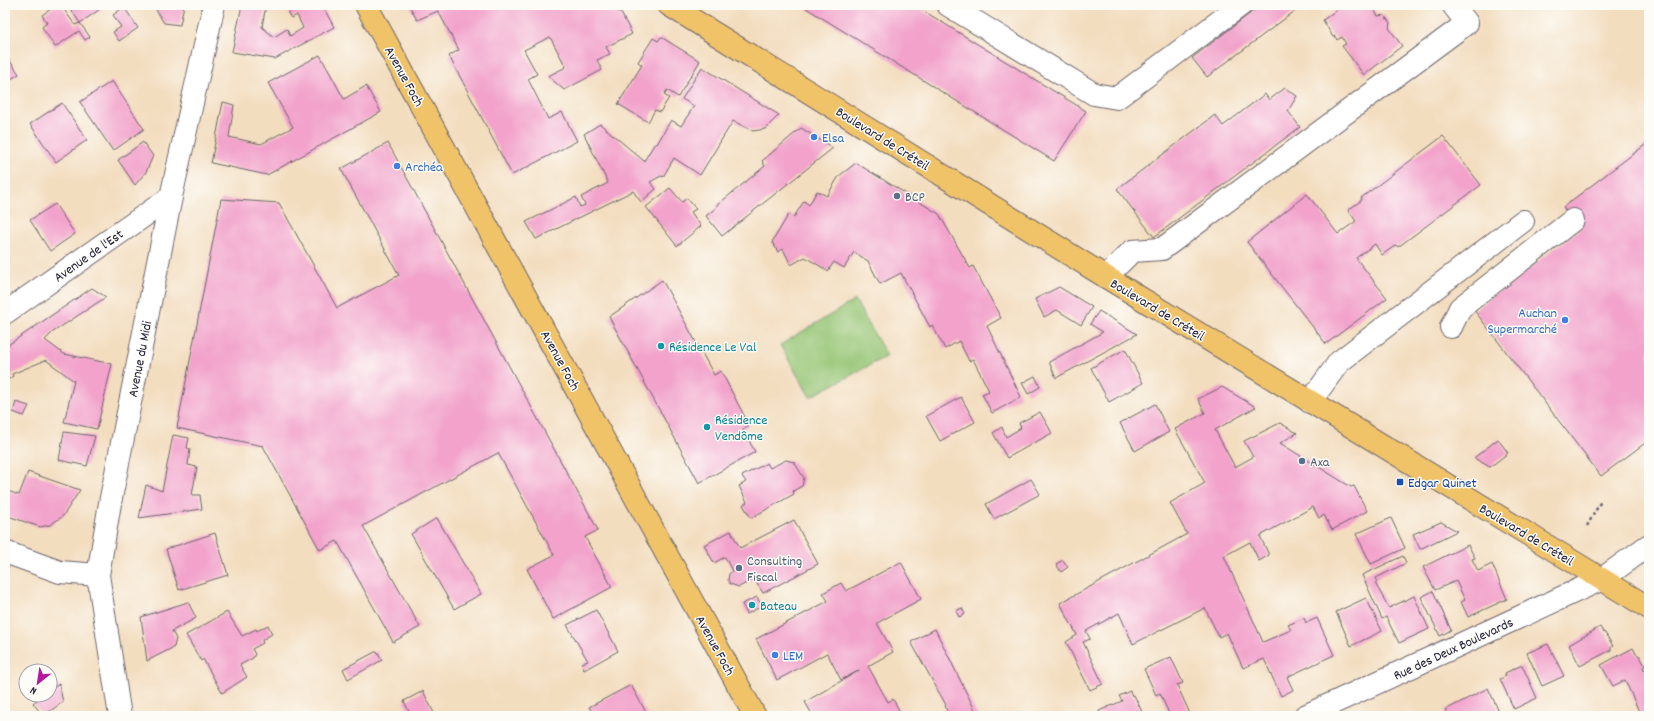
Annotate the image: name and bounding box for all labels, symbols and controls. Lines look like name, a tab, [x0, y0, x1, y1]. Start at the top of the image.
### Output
street label: Avenue Foch	[378, 43, 428, 111]
street label: Boulevard de Créteil	[831, 103, 933, 177]
place label: Elsa	[822, 129, 845, 149]
marker: Elsa	[809, 132, 819, 142]
place label: Archéa	[405, 158, 443, 178]
marker: Archéa	[392, 161, 402, 171]
place label: BCP	[905, 188, 925, 208]
marker: BCP	[892, 191, 902, 201]
street label: Avenue de l'Est	[50, 225, 128, 288]
street label: Boulevard de Créteil	[1106, 275, 1209, 347]
place label: Auchan Supermarché	[1488, 304, 1557, 340]
marker: Auchan Supermarché	[1560, 315, 1570, 325]
street label: Avenue du Midi	[124, 319, 158, 399]
street label: Avenue Foch	[534, 327, 584, 395]
place label: Résidence Le Val	[669, 338, 757, 358]
marker: Résidence Le Val	[656, 341, 666, 351]
place label: Résidence Vendôme	[715, 411, 767, 447]
marker: Résidence Vendôme	[702, 422, 712, 432]
place label: Axa	[1310, 453, 1330, 473]
marker: Axa	[1297, 456, 1307, 466]
place label: Edgar Quinet	[1408, 474, 1477, 494]
marker: Edgar Quinet	[1395, 477, 1405, 487]
street label: Boulevard de Créteil	[1475, 500, 1578, 572]
place label: Consulting Fiscal	[747, 552, 802, 588]
marker: Consulting Fiscal	[734, 563, 744, 573]
place label: Bateau	[760, 597, 797, 617]
marker: Bateau	[747, 600, 757, 610]
street label: Avenue Foch	[689, 612, 739, 680]
street label: Rue des Deux Boulevards	[1391, 613, 1517, 686]
place label: LEM	[783, 647, 803, 667]
marker: LEM	[770, 650, 780, 660]
north arrow	[18, 663, 58, 703]
text: N	[27, 681, 40, 698]

